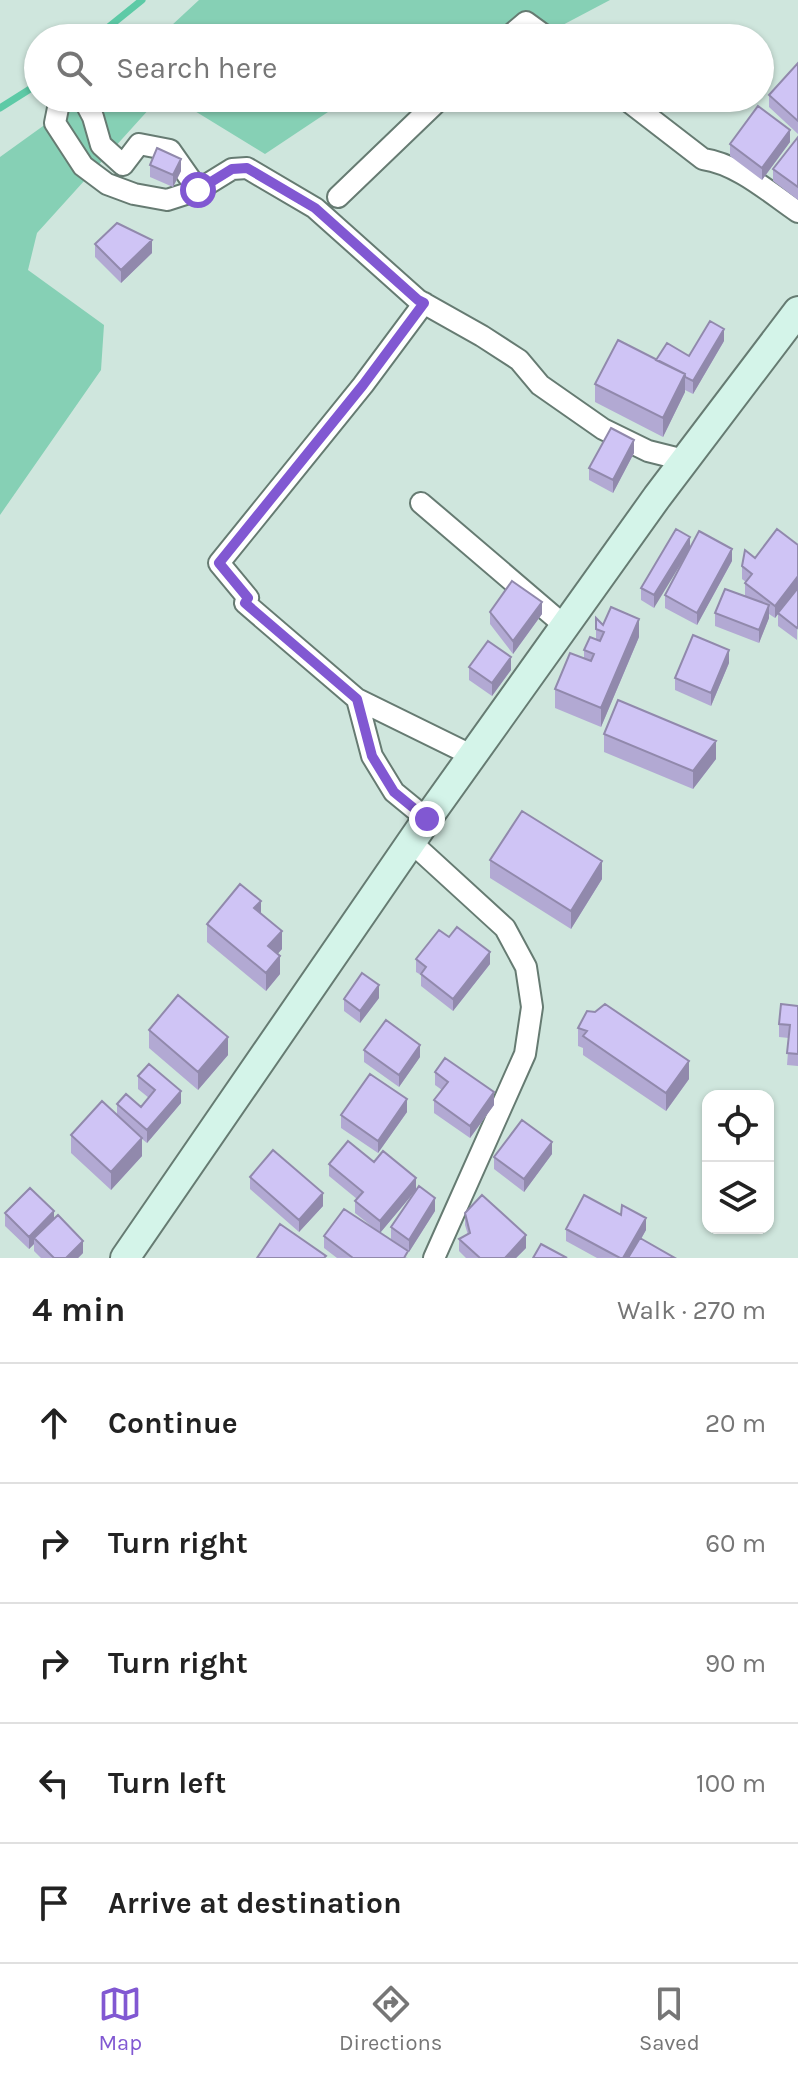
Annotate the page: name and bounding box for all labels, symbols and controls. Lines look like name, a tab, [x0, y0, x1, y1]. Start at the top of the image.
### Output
search box	[24, 24, 774, 112]
icon: search	[52, 46, 96, 90]
text: Search here	[116, 50, 277, 86]
route start	[180, 172, 216, 208]
route end	[409, 801, 445, 837]
map controls	[702, 1090, 774, 1234]
button: locate	[702, 1090, 774, 1162]
button: layers	[702, 1162, 774, 1234]
text: 4 min	[32, 1290, 125, 1330]
text: Walk · 270 m	[617, 1295, 766, 1326]
icon: ahead	[32, 1401, 76, 1445]
text: Continue	[108, 1405, 238, 1441]
text: 20 m	[705, 1408, 766, 1439]
icon: right	[32, 1521, 76, 1565]
text: Turn right	[108, 1525, 248, 1561]
text: 60 m	[705, 1528, 766, 1559]
icon: right	[32, 1641, 76, 1685]
text: Turn right	[108, 1645, 248, 1681]
text: 90 m	[705, 1648, 766, 1679]
icon: left	[32, 1761, 76, 1805]
text: Turn left	[108, 1765, 226, 1801]
text: 100 m	[696, 1768, 766, 1799]
icon: arrive	[32, 1881, 76, 1925]
text: Arrive at destination	[108, 1885, 402, 1921]
tab: Map	[98, 1982, 142, 2056]
tab: Directions	[339, 1982, 442, 2056]
tab: Saved	[639, 1982, 700, 2056]

